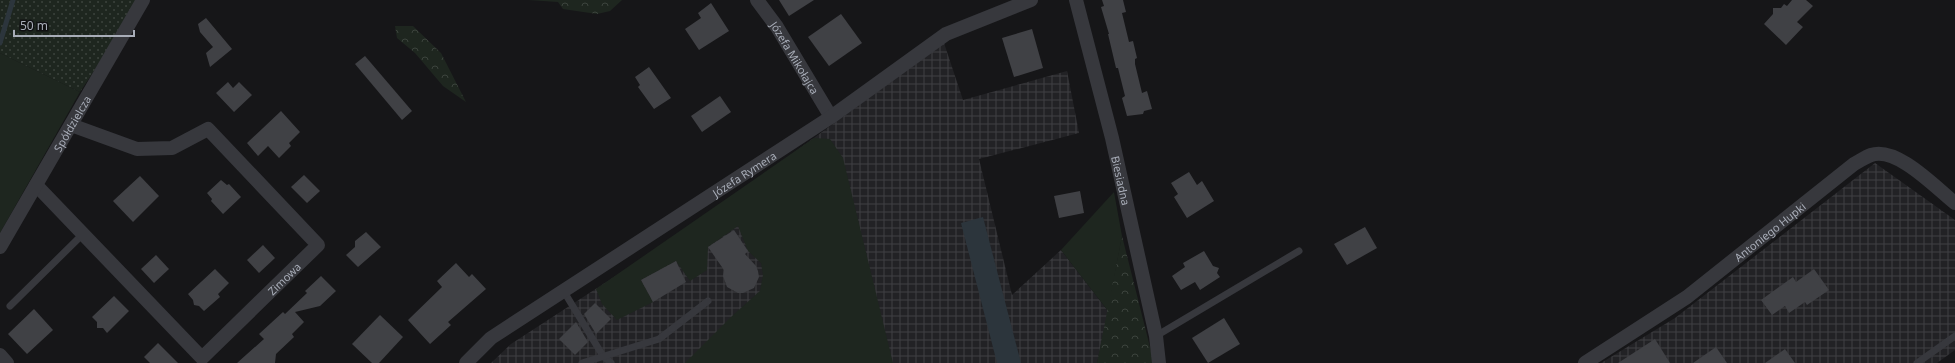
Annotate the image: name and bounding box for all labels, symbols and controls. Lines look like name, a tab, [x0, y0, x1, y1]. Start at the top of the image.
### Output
scale bar	[14, 12, 134, 38]
text: 50 m	[20, 17, 48, 34]
street label: Józefa Mikołajca	[767, 17, 823, 97]
street label: Spółdzielcza	[49, 92, 94, 154]
street label: Józefa Rymera	[708, 147, 779, 200]
street label: Biesiadna	[1109, 154, 1134, 207]
street label: Antoniego Hupki	[1731, 198, 1808, 264]
street label: Zimowa	[264, 259, 304, 298]

